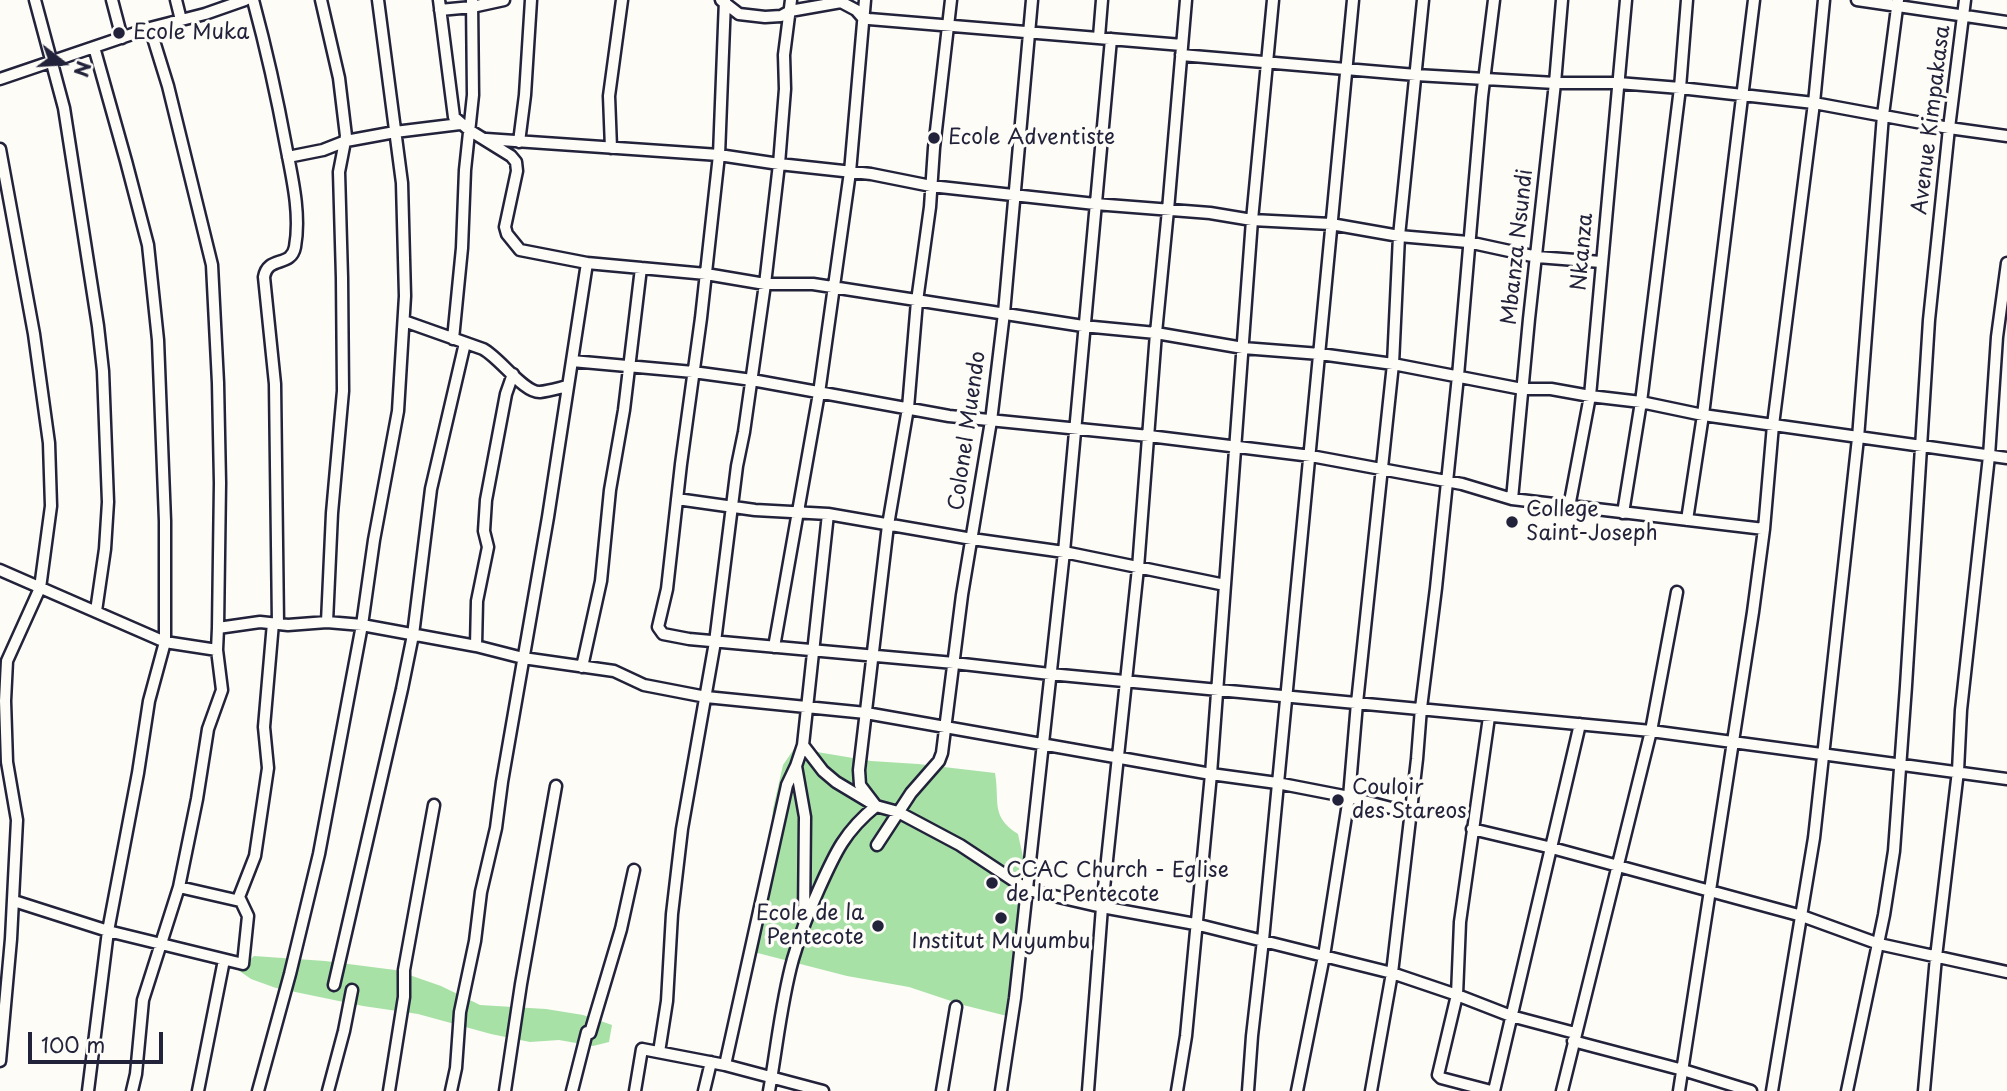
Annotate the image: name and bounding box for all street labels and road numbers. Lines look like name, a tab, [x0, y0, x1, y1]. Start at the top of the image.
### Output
street label: Avenue Kimpakasa	[1908, 24, 1956, 216]
street label: Mbanza Nsundi	[1497, 168, 1539, 326]
street label: Nkanza	[1567, 212, 1599, 292]
street label: Colonel Muendo	[944, 350, 992, 512]

